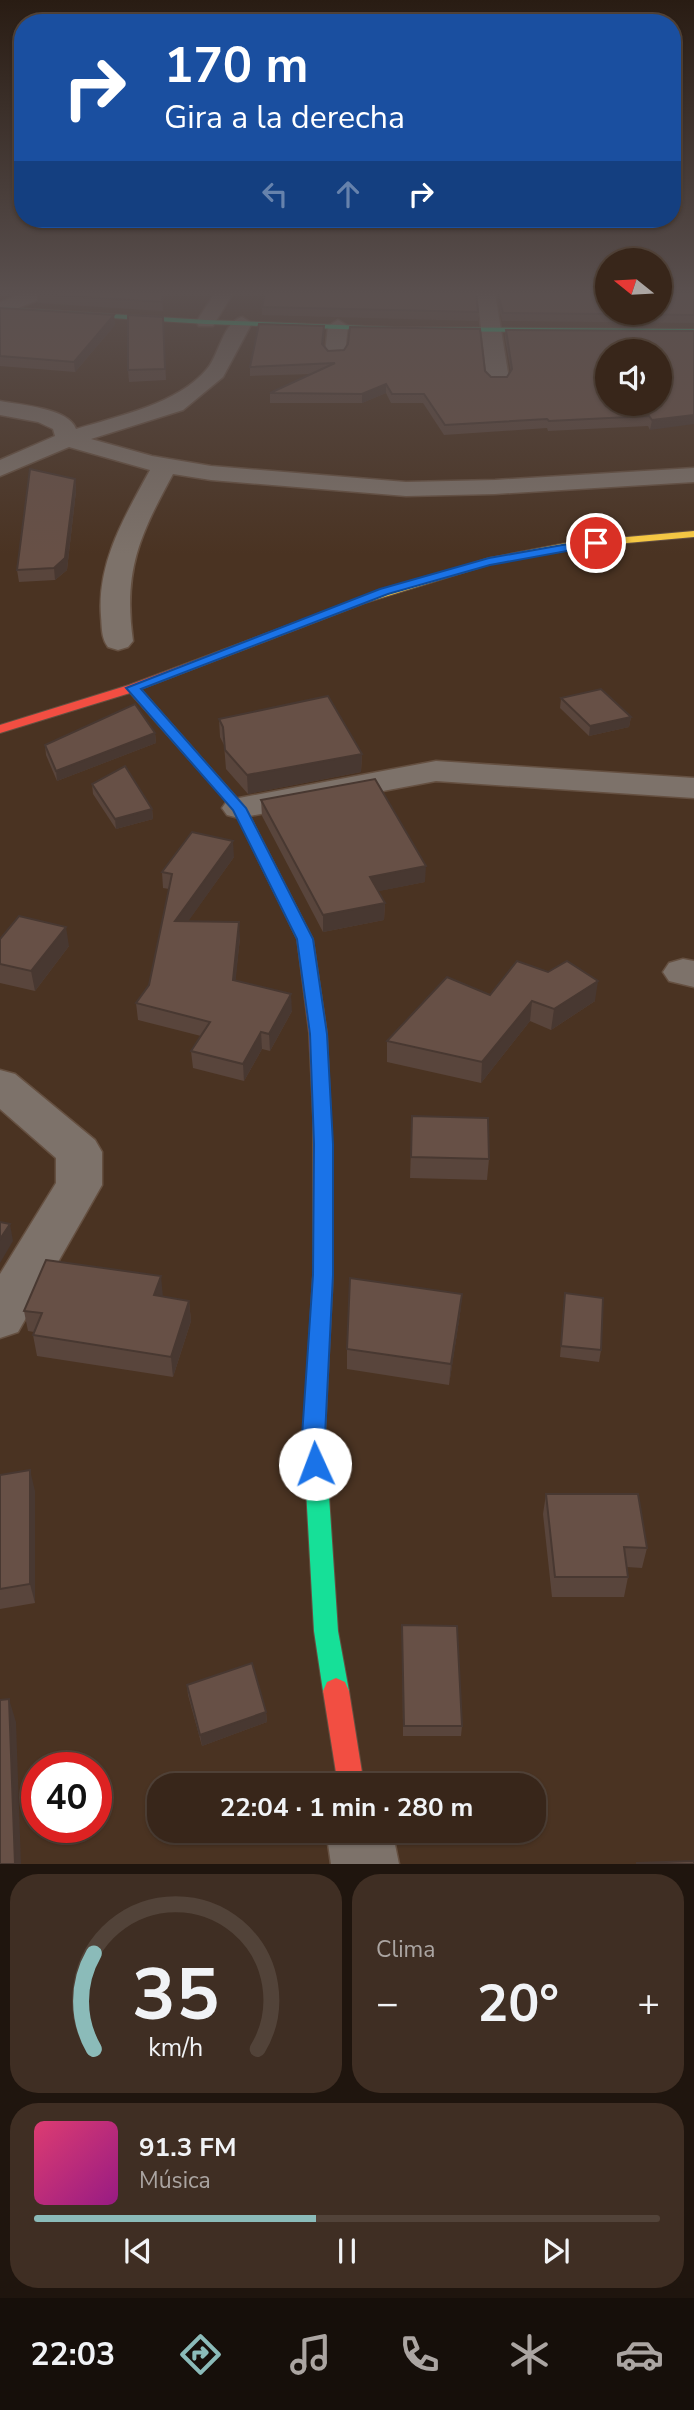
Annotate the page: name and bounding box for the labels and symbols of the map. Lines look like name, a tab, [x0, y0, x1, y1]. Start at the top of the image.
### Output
north arrow	[595, 248, 672, 326]
pin	[566, 513, 626, 573]
position arrow	[278, 1427, 352, 1501]
speed limit sign: 40	[21, 1752, 112, 1843]

